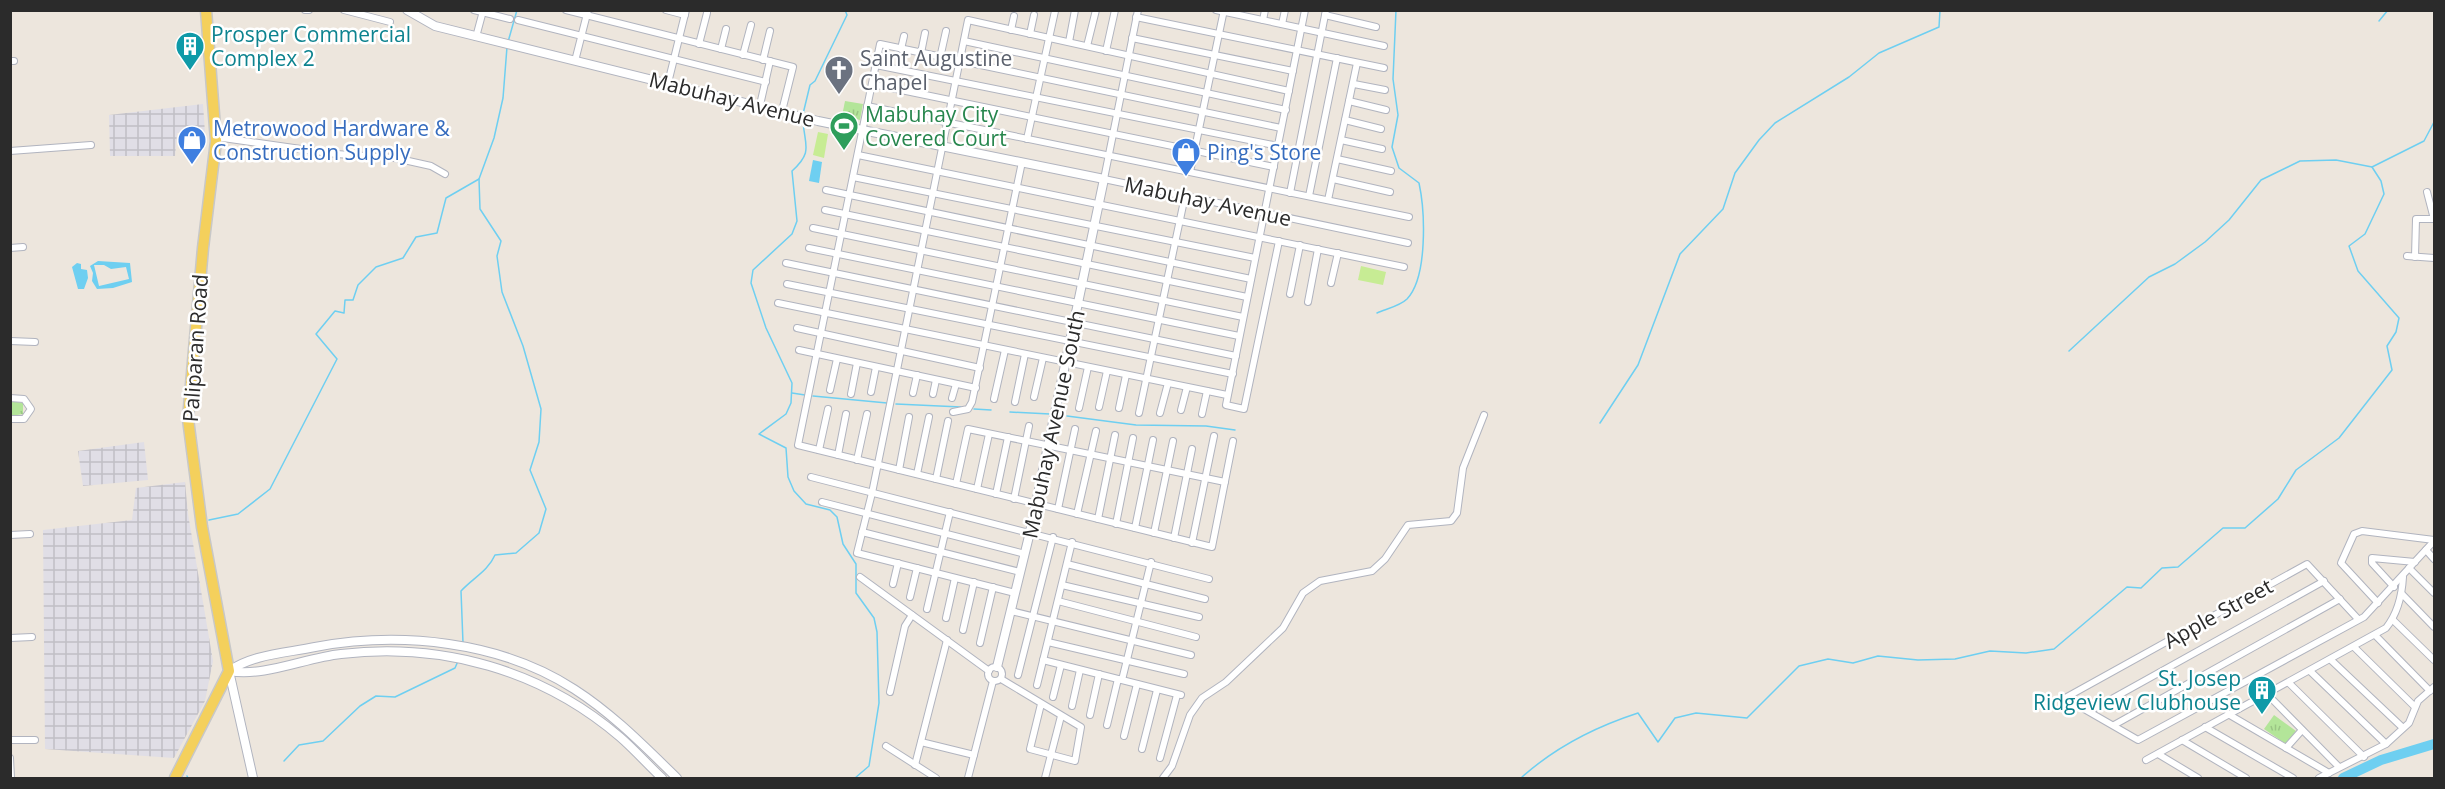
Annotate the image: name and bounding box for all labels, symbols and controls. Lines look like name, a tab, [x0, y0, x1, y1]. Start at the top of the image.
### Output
place label: Prosper Commercial Complex 2	[211, 20, 411, 72]
building icon: Prosper Commercial Complex 2	[174, 30, 206, 72]
place label: Saint Augustine Chapel	[860, 44, 1012, 96]
church icon: Saint Augustine Chapel	[823, 54, 855, 96]
street label: Mabuhay Avenue	[646, 65, 818, 133]
place label: Mabuhay City Covered Court	[865, 100, 1007, 152]
sports icon: Mabuhay City Covered Court	[828, 110, 860, 152]
place label: Metrowood Hardware & Construction Supply	[213, 114, 451, 166]
shop icon: Metrowood Hardware & Construction Supply	[176, 124, 208, 166]
shop icon: Ping's Store	[1170, 136, 1202, 178]
place label: Ping's Store	[1207, 138, 1321, 166]
street label: Mabuhay Avenue	[1122, 170, 1294, 232]
street label: Paliparan Road	[176, 273, 214, 423]
street label: Mabuhay Avenue South	[1015, 307, 1091, 541]
street label: Apple Street	[2159, 572, 2277, 654]
place label: St. Josep Ridgeview Clubhouse	[2033, 664, 2241, 716]
building icon: St. Josep Ridgeview Clubhouse	[2246, 674, 2278, 716]

